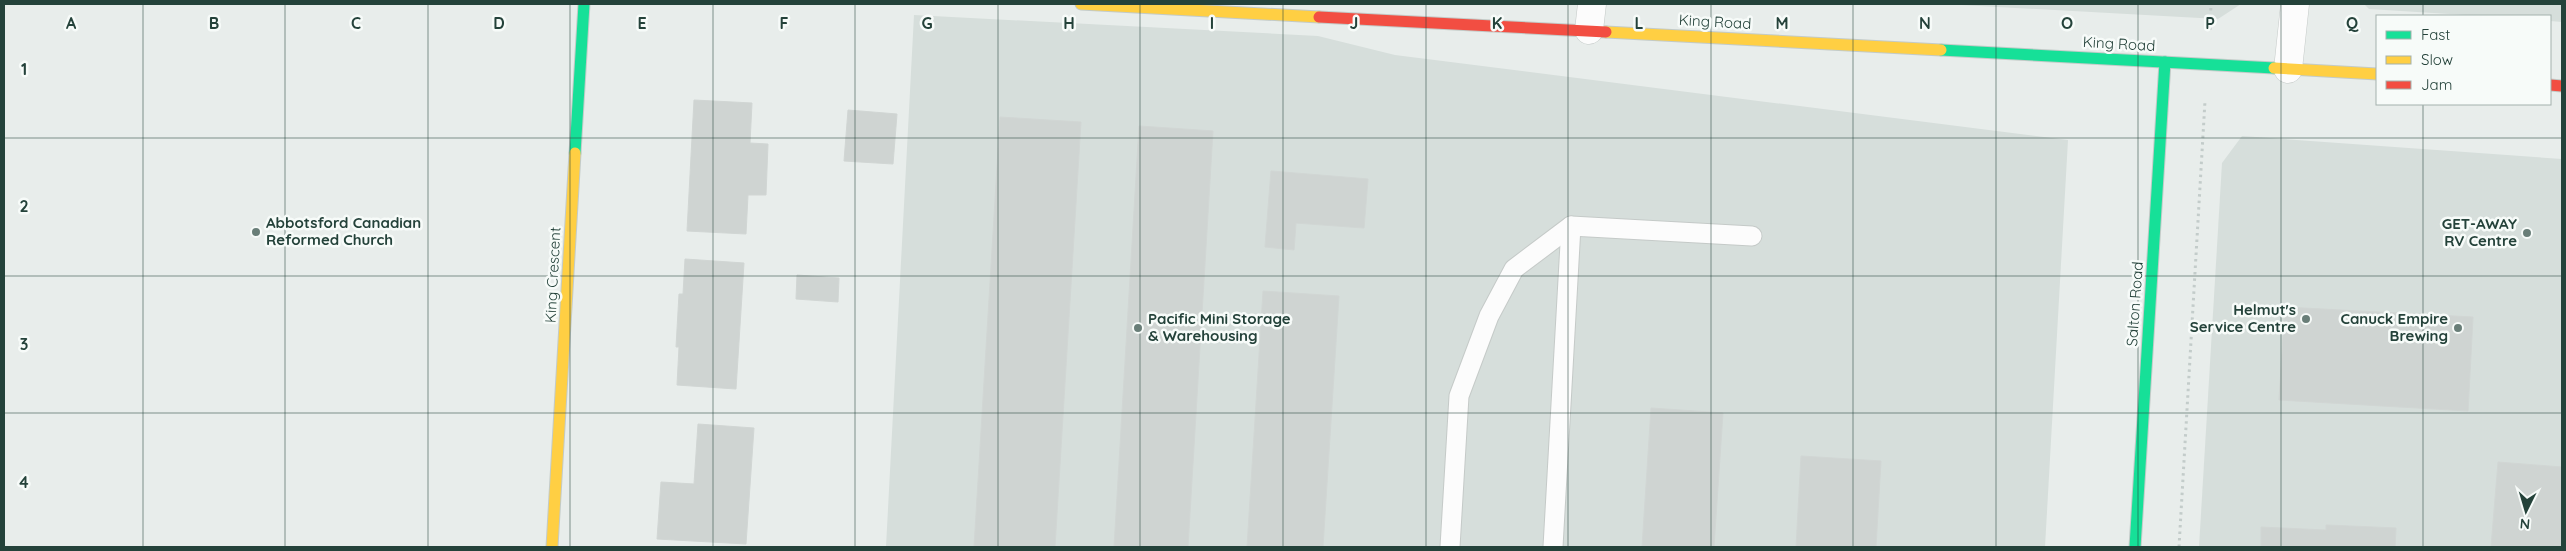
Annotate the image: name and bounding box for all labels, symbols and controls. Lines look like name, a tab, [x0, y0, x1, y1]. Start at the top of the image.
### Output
street label: King Road	[1678, 10, 1752, 33]
text: A	[66, 13, 77, 33]
text: B	[209, 13, 219, 33]
text: C	[351, 13, 361, 33]
text: D	[493, 13, 505, 33]
text: E	[637, 13, 647, 33]
text: F	[780, 13, 789, 33]
text: G	[921, 13, 933, 33]
text: H	[1063, 13, 1075, 33]
text: I	[1210, 13, 1214, 33]
text: J	[1350, 13, 1358, 33]
text: K	[1492, 13, 1502, 33]
text: L	[1635, 13, 1644, 33]
text: M	[1775, 13, 1789, 33]
text: N	[1919, 13, 1931, 33]
text: O	[2061, 13, 2073, 33]
text: P	[2205, 13, 2215, 33]
text: Q	[2346, 13, 2359, 33]
legend	[2376, 15, 2551, 105]
text: Fast	[2421, 25, 2450, 44]
street label: King Road	[2082, 32, 2156, 55]
text: Slow	[2421, 50, 2453, 69]
text: 1	[21, 59, 27, 79]
text: Jam	[2421, 75, 2452, 94]
text: 2	[19, 196, 29, 216]
place label: Abbotsford Canadian Reformed Church	[266, 213, 421, 249]
place label: GET-AWAY RV Centre	[2442, 214, 2517, 250]
marker: Abbotsford Canadian Reformed Church	[250, 226, 262, 238]
street label: King Crescent	[540, 226, 565, 324]
marker: GET-AWAY RV Centre	[2521, 227, 2533, 239]
street label: Salton Road	[2122, 261, 2147, 347]
place label: Helmut's Service Centre	[2190, 300, 2296, 336]
place label: Pacific Mini Storage & Warehousing	[1148, 309, 1291, 345]
place label: Canuck Empire Brewing	[2340, 309, 2448, 345]
marker: Helmut's Service Centre	[2300, 313, 2312, 325]
marker: Pacific Mini Storage & Warehousing	[1132, 322, 1144, 334]
marker: Canuck Empire Brewing	[2452, 322, 2464, 334]
text: 3	[20, 334, 28, 354]
text: 4	[19, 472, 29, 492]
north arrow	[2501, 486, 2551, 536]
text: N	[2519, 515, 2531, 533]

